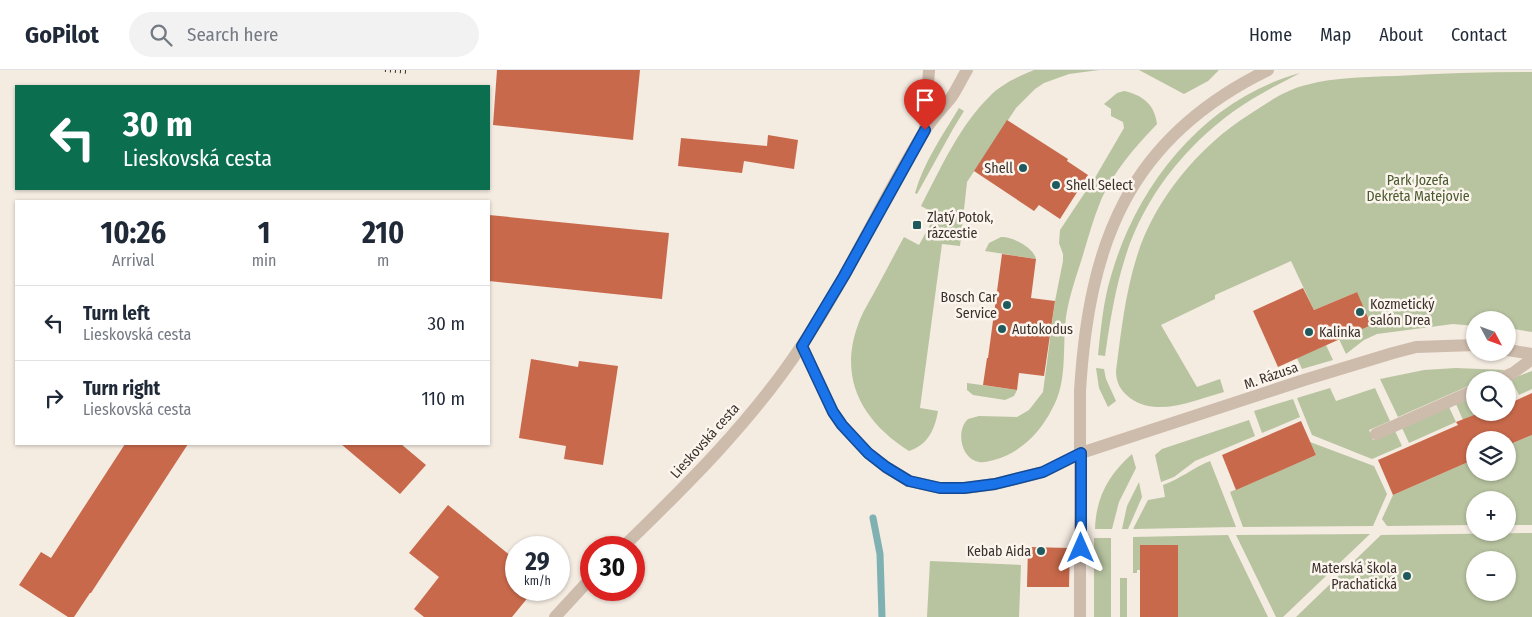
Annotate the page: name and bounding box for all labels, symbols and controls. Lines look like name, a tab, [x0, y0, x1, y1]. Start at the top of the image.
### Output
search box	[129, 12, 479, 57]
text: GoPilot	[25, 21, 99, 49]
icon: search	[147, 21, 175, 49]
text: Search here	[187, 23, 279, 46]
text: Home	[1249, 24, 1292, 46]
text: Map	[1320, 24, 1351, 46]
text: About	[1379, 24, 1423, 46]
text: Contact	[1451, 24, 1507, 46]
pin	[904, 79, 946, 130]
icon: arrive	[911, 86, 939, 114]
text: 30 m	[123, 103, 193, 145]
icon: left	[40, 105, 105, 170]
text: Lieskovská cesta	[123, 145, 272, 172]
place label: Shell	[984, 160, 1013, 177]
marker: Shell	[1017, 162, 1029, 174]
park label: Park Jozefa Dekréta Matejovie	[1366, 172, 1470, 205]
place label: Shell Select	[1066, 177, 1133, 194]
marker: Shell Select	[1050, 179, 1062, 191]
place label: Zlatý Potok, rázcestie	[927, 209, 994, 242]
text: 10:26	[101, 215, 166, 251]
text: 1	[258, 215, 270, 251]
text: 210	[362, 215, 404, 251]
marker: Zlatý Potok, rázcestie	[911, 219, 923, 231]
text: Arrival	[112, 251, 155, 270]
text: min	[252, 251, 276, 270]
text: m	[377, 251, 389, 270]
place label: Bosch Car Service	[941, 289, 997, 322]
place label: Kozmetický salón Drea	[1370, 296, 1435, 329]
marker: Bosch Car Service	[1001, 299, 1013, 311]
text: Turn left	[83, 302, 150, 325]
marker: Kozmetický salón Drea	[1354, 306, 1366, 318]
icon: left	[40, 309, 68, 337]
north arrow	[1466, 311, 1516, 361]
map controls	[1466, 311, 1516, 601]
text: 30 m	[427, 312, 465, 335]
place label: Autokodus	[1012, 321, 1073, 338]
marker: Autokodus	[996, 323, 1008, 335]
place label: Kalinka	[1319, 324, 1361, 341]
text: Lieskovská cesta	[83, 325, 191, 344]
marker: Kalinka	[1303, 326, 1315, 338]
street label: M. Rázusa	[1242, 359, 1300, 393]
button: search	[1466, 371, 1516, 421]
text: Turn right	[83, 377, 160, 400]
icon: right	[40, 384, 68, 412]
text: 110 m	[421, 387, 465, 410]
text: Lieskovská cesta	[83, 400, 191, 419]
street label: Lieskovská cesta	[667, 400, 743, 482]
button: layers	[1466, 431, 1516, 481]
button: +	[1466, 491, 1516, 541]
position arrow	[1054, 521, 1106, 573]
speed limit sign: 30	[580, 536, 645, 601]
place label: Kebab Aida	[967, 543, 1031, 560]
marker: Kebab Aida	[1035, 545, 1047, 557]
text: 29	[525, 547, 550, 577]
button: −	[1466, 551, 1516, 601]
place label: Materská škola Prachatická	[1312, 560, 1397, 593]
marker: Materská škola Prachatická	[1401, 570, 1413, 582]
text: km/h	[524, 574, 551, 588]

